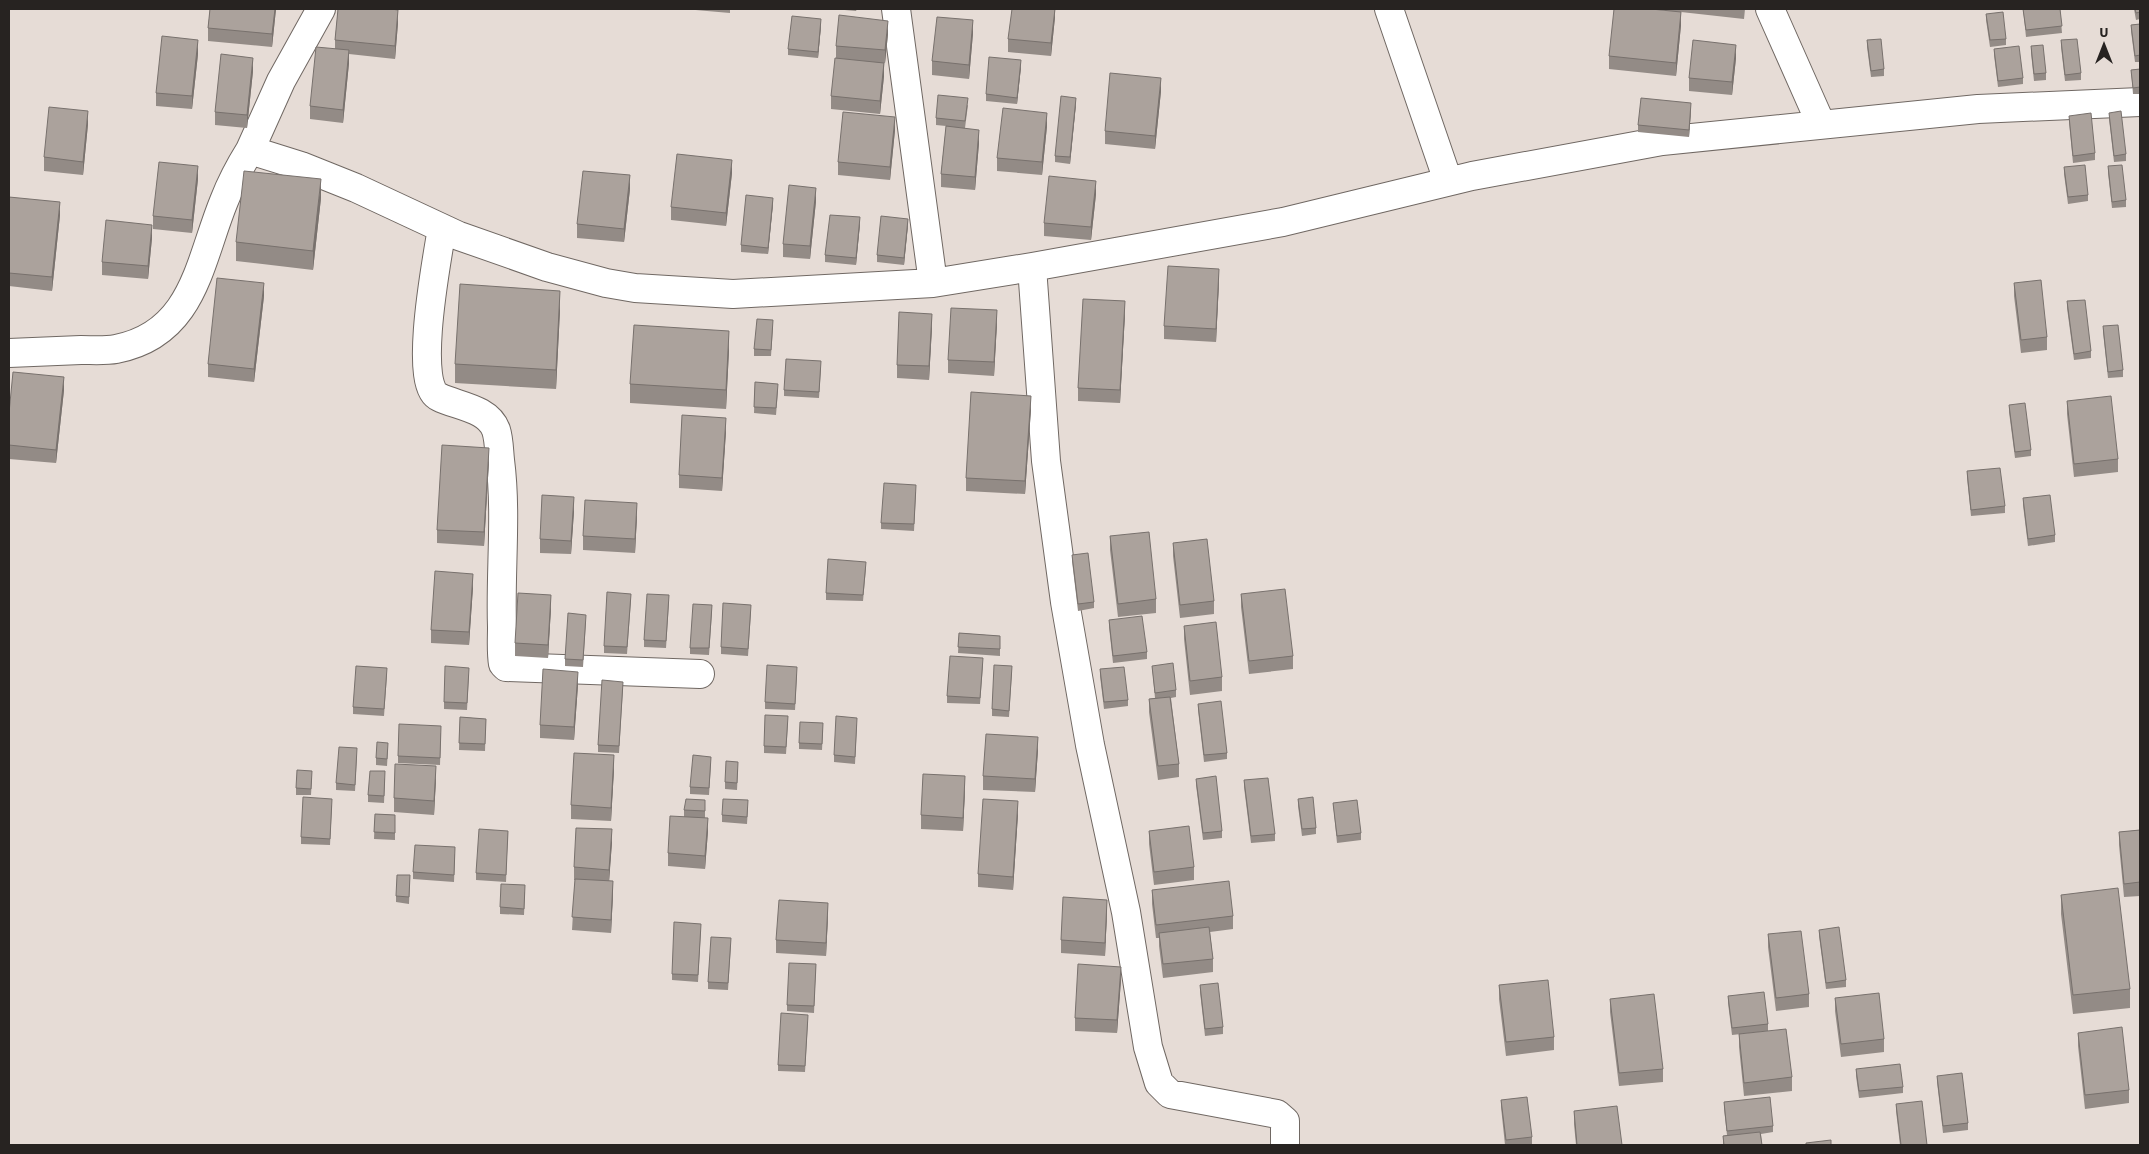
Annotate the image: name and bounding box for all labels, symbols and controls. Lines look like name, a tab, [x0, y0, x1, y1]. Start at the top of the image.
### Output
north arrow	[2079, 20, 2129, 70]
text: U	[2099, 23, 2109, 43]

